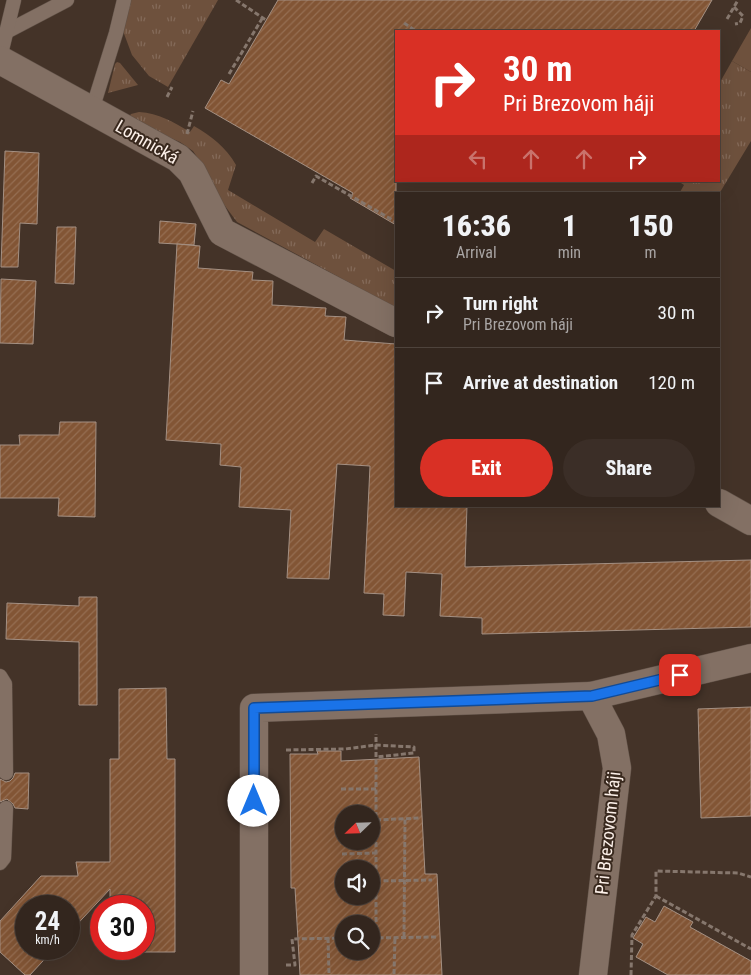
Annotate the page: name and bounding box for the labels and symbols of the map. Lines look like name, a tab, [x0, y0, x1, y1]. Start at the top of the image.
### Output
street label: Lomnická	[112, 115, 182, 168]
pin	[659, 654, 701, 696]
street label: Pri Brezovom háji	[591, 770, 624, 896]
position arrow	[227, 774, 279, 826]
north arrow	[335, 805, 380, 850]
speed limit sign: 30	[90, 895, 155, 960]

